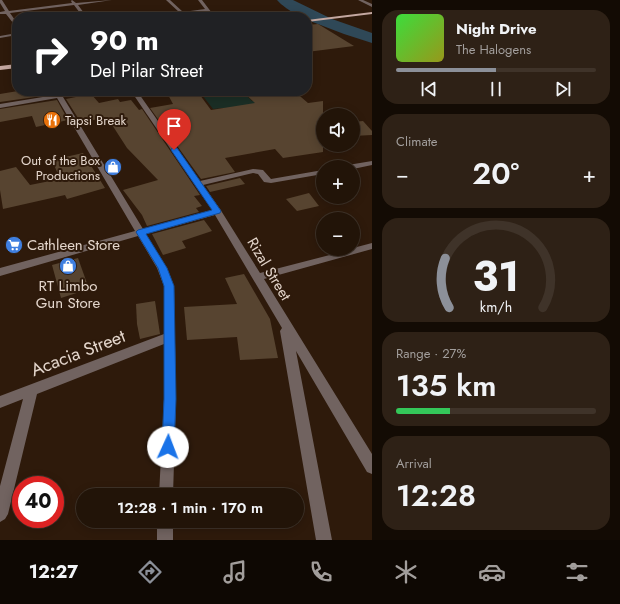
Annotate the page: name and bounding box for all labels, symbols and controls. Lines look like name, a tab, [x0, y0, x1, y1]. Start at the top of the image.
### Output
text: Night Drive	[456, 18, 537, 40]
text: 90 m	[90, 20, 159, 61]
icon: right	[24, 28, 76, 80]
text: The Halogens	[456, 40, 531, 59]
text: Del Pilar Street	[90, 58, 203, 84]
icon: previous	[418, 78, 440, 100]
icon: pause	[485, 78, 507, 100]
icon: next	[552, 78, 574, 100]
map controls	[316, 108, 360, 256]
button: sound	[316, 108, 360, 152]
pin	[157, 109, 191, 150]
restaurant icon: Tapsi Break	[42, 110, 62, 130]
place label: Tapsi Break	[65, 111, 126, 130]
icon: arrive	[163, 115, 185, 137]
text: Climate	[396, 132, 437, 151]
place label: Out of the Box Productions	[21, 151, 101, 185]
text: 20°	[472, 152, 519, 195]
shop icon: Out of the Box Productions	[103, 157, 123, 177]
text: −	[396, 158, 409, 190]
text: +	[582, 158, 596, 190]
button: +	[316, 160, 360, 204]
button: −	[316, 212, 360, 256]
street label: Rizal Street	[242, 233, 297, 305]
place label: Cathleen Store	[27, 234, 120, 256]
supermarket icon: Cathleen Store	[4, 235, 24, 255]
text: 31	[472, 246, 520, 307]
shop icon: RT Limbo Gun Store	[58, 256, 78, 276]
place label: RT Limbo Gun Store	[36, 275, 101, 314]
text: km/h	[480, 297, 512, 317]
street label: Acacia Street	[27, 323, 130, 383]
text: Range · 27%	[396, 344, 466, 363]
text: 135 km	[396, 364, 497, 407]
position arrow	[147, 426, 189, 468]
text: Arrival	[396, 454, 432, 473]
text: 12:28	[396, 474, 476, 517]
speed limit sign: 40	[12, 476, 64, 528]
text: 12:28 · 1 min · 170 m	[117, 497, 263, 519]
icon: directions	[136, 558, 164, 586]
icon: music	[221, 558, 249, 586]
icon: phone	[307, 558, 335, 586]
icon: climate	[392, 558, 420, 586]
icon: car	[478, 558, 506, 586]
icon: filters	[563, 558, 591, 586]
text: 12:27	[29, 559, 78, 585]

